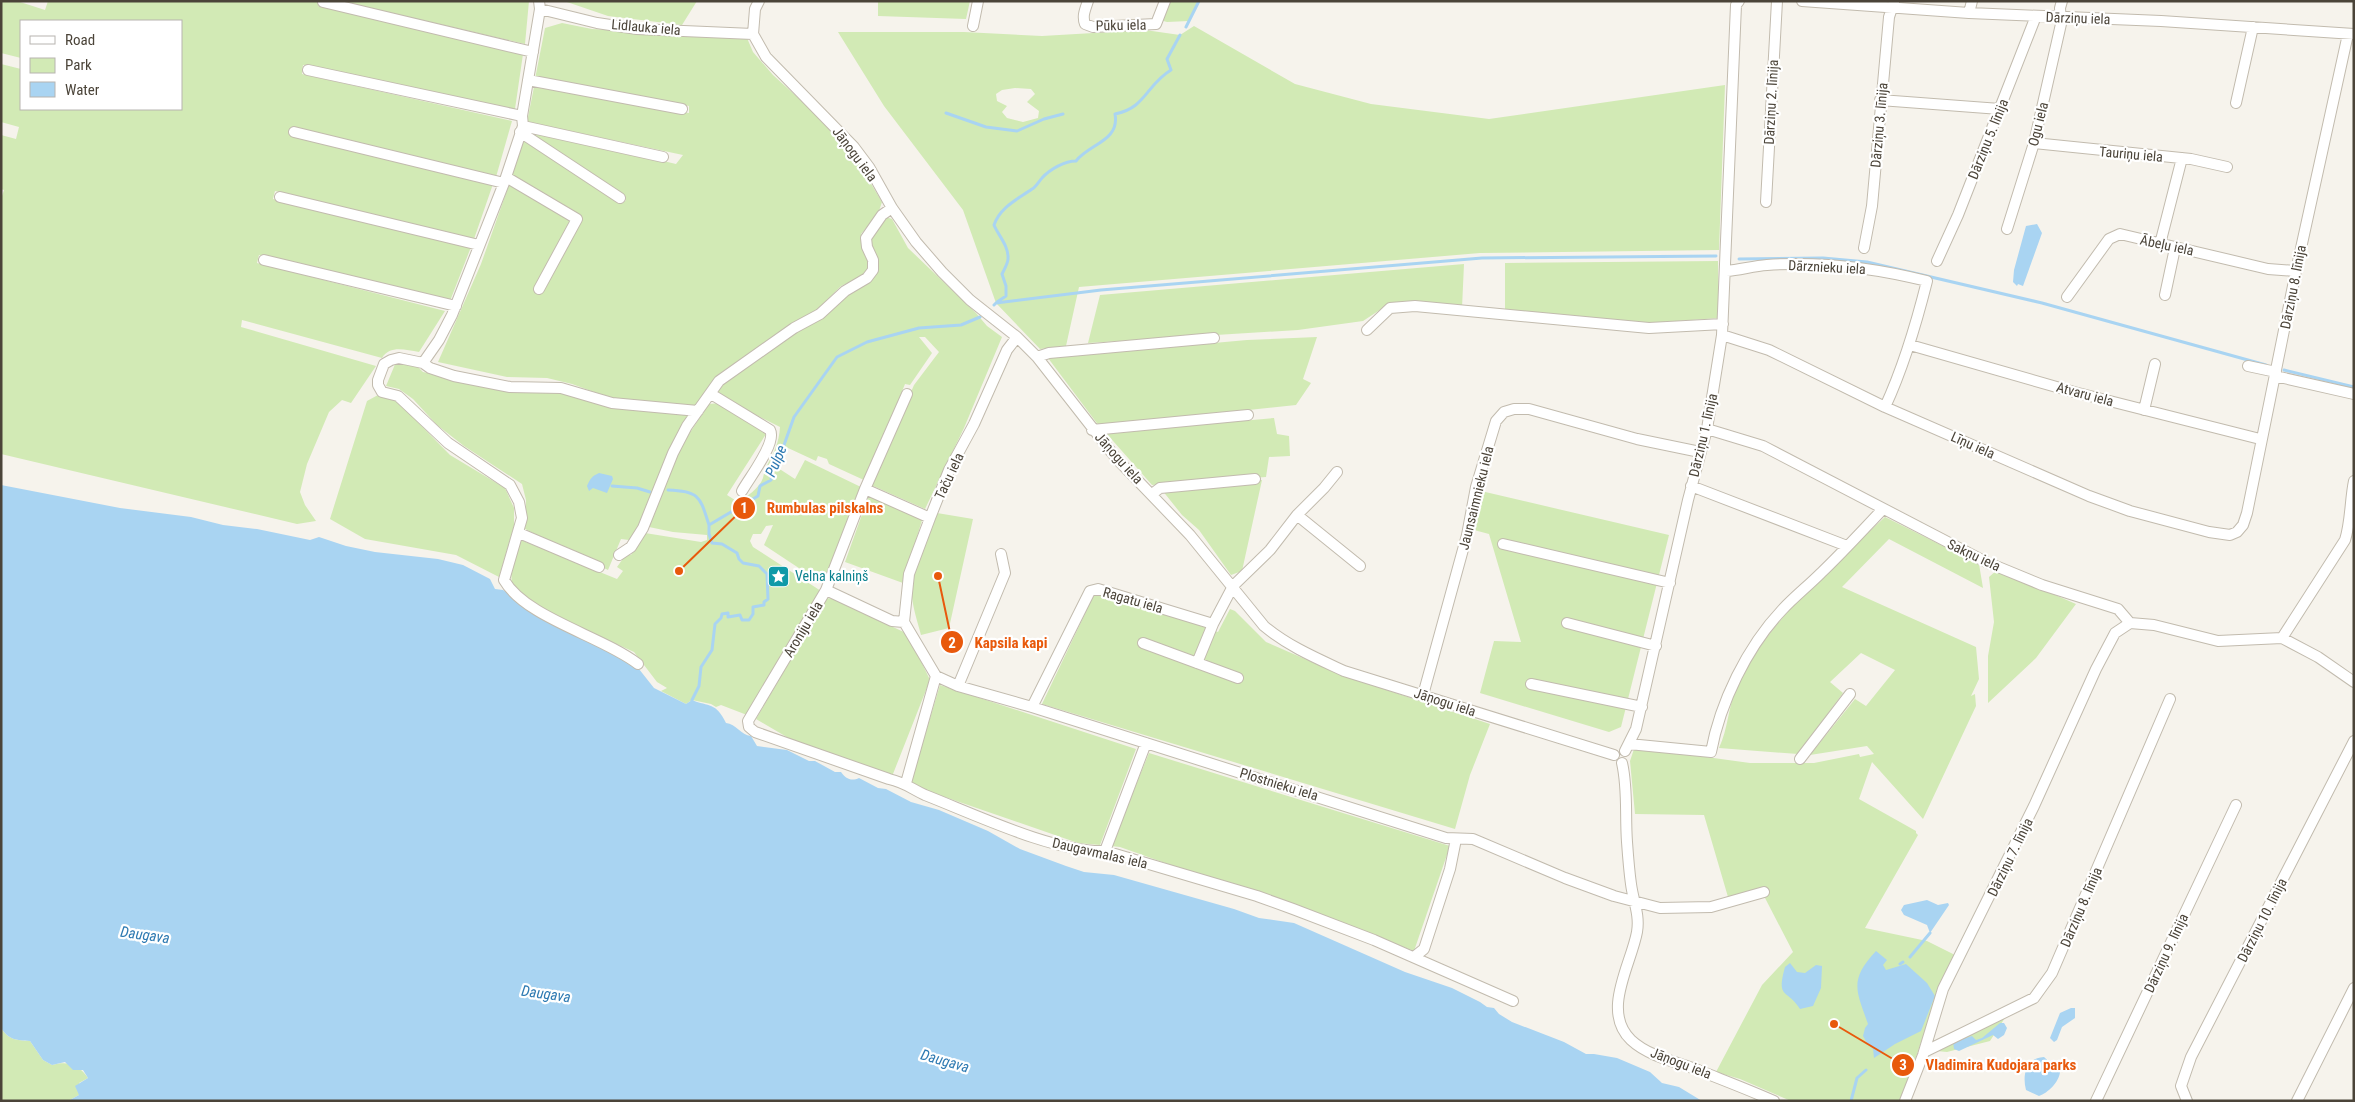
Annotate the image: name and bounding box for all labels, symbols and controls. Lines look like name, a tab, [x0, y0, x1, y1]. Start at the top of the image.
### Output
street label: Dārziņu iela	[2045, 9, 2111, 28]
street label: Lidlauka iela	[611, 16, 681, 38]
street label: Pūku iela	[1096, 17, 1146, 33]
legend	[20, 20, 182, 110]
text: Road	[65, 31, 95, 49]
text: Park	[65, 56, 92, 74]
street label: Dārziņu 2. līnija	[1761, 59, 1782, 145]
text: Water	[65, 81, 100, 99]
street label: Dārziņu 3. līnija	[1867, 82, 1892, 168]
street label: Dārziņu 5. līnija	[1965, 96, 2012, 182]
street label: Ogu iela	[2025, 100, 2051, 148]
street label: Jāņogu iela	[829, 124, 881, 185]
street label: Tauriņu iela	[2098, 143, 2164, 166]
street label: Ābeļu iela	[2139, 232, 2195, 259]
street label: Dārziņu 8. līnija	[2277, 244, 2310, 331]
street label: Dārznieku iela	[1788, 257, 1866, 277]
street label: Atvaru iela	[2055, 379, 2115, 409]
street label: Dārziņu 1. līnija	[1686, 392, 1721, 479]
street label: Līņu iela	[1948, 428, 1997, 463]
street label: Jāņogu iela	[1091, 429, 1146, 488]
water label: Pulpe	[761, 442, 791, 479]
street label: Jaunsaimnieku iela	[1455, 444, 1497, 552]
street label: Taču iela	[931, 450, 967, 502]
callout: Rumbulas pilskalns	[732, 493, 893, 523]
text: 1	[740, 499, 748, 517]
text: Rumbulas pilskalns	[767, 499, 884, 517]
street label: Sakņu iela	[1944, 536, 2003, 575]
place icon: Velna kalniņš	[767, 564, 791, 588]
place label: Velna kalniņš	[795, 568, 868, 585]
street label: Ragatu iela	[1101, 584, 1165, 616]
street label: Aroniju iela	[780, 598, 826, 660]
callout: Kapsila kapi	[939, 627, 1057, 657]
text: 2	[948, 634, 956, 652]
text: Kapsila kapi	[974, 634, 1048, 652]
street label: Jāņogu iela	[1412, 685, 1478, 720]
street label: Plostnieku iela	[1238, 764, 1320, 804]
street label: Dārziņu 7. līnija	[1984, 815, 2037, 899]
street label: Daugavmalas iela	[1051, 834, 1149, 872]
street label: Dārziņu 8. līnija	[2057, 865, 2106, 950]
street label: Dārziņu 10. līnija	[2234, 875, 2291, 965]
street label: Dārziņu 9. līnija	[2141, 911, 2192, 995]
water label: Daugava	[119, 923, 171, 947]
water label: Daugava	[520, 982, 572, 1006]
street label: Jāņogu iela	[1648, 1044, 1714, 1083]
water label: Daugava	[919, 1046, 971, 1076]
callout: Vladimira Kudojara parks	[1890, 1050, 2086, 1080]
text: 3	[1899, 1056, 1907, 1074]
text: Vladimira Kudojara parks	[1926, 1056, 2077, 1074]

